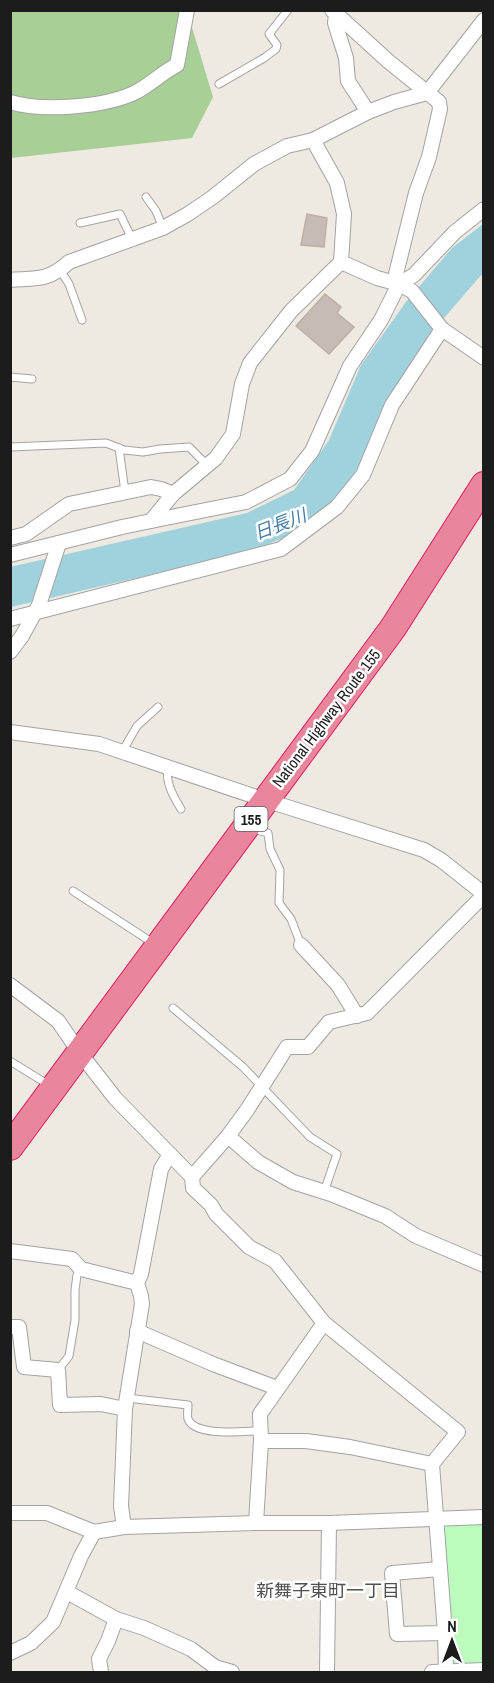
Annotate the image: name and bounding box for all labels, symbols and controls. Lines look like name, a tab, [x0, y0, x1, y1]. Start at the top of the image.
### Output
water label: 日長川	[250, 502, 312, 545]
street label: National Highway Route 155	[267, 644, 385, 792]
road number: 155	[234, 807, 268, 831]
district label: 新舞子東町一丁目	[256, 1578, 400, 1603]
north arrow	[422, 1611, 482, 1671]
text: N	[447, 1615, 457, 1637]

